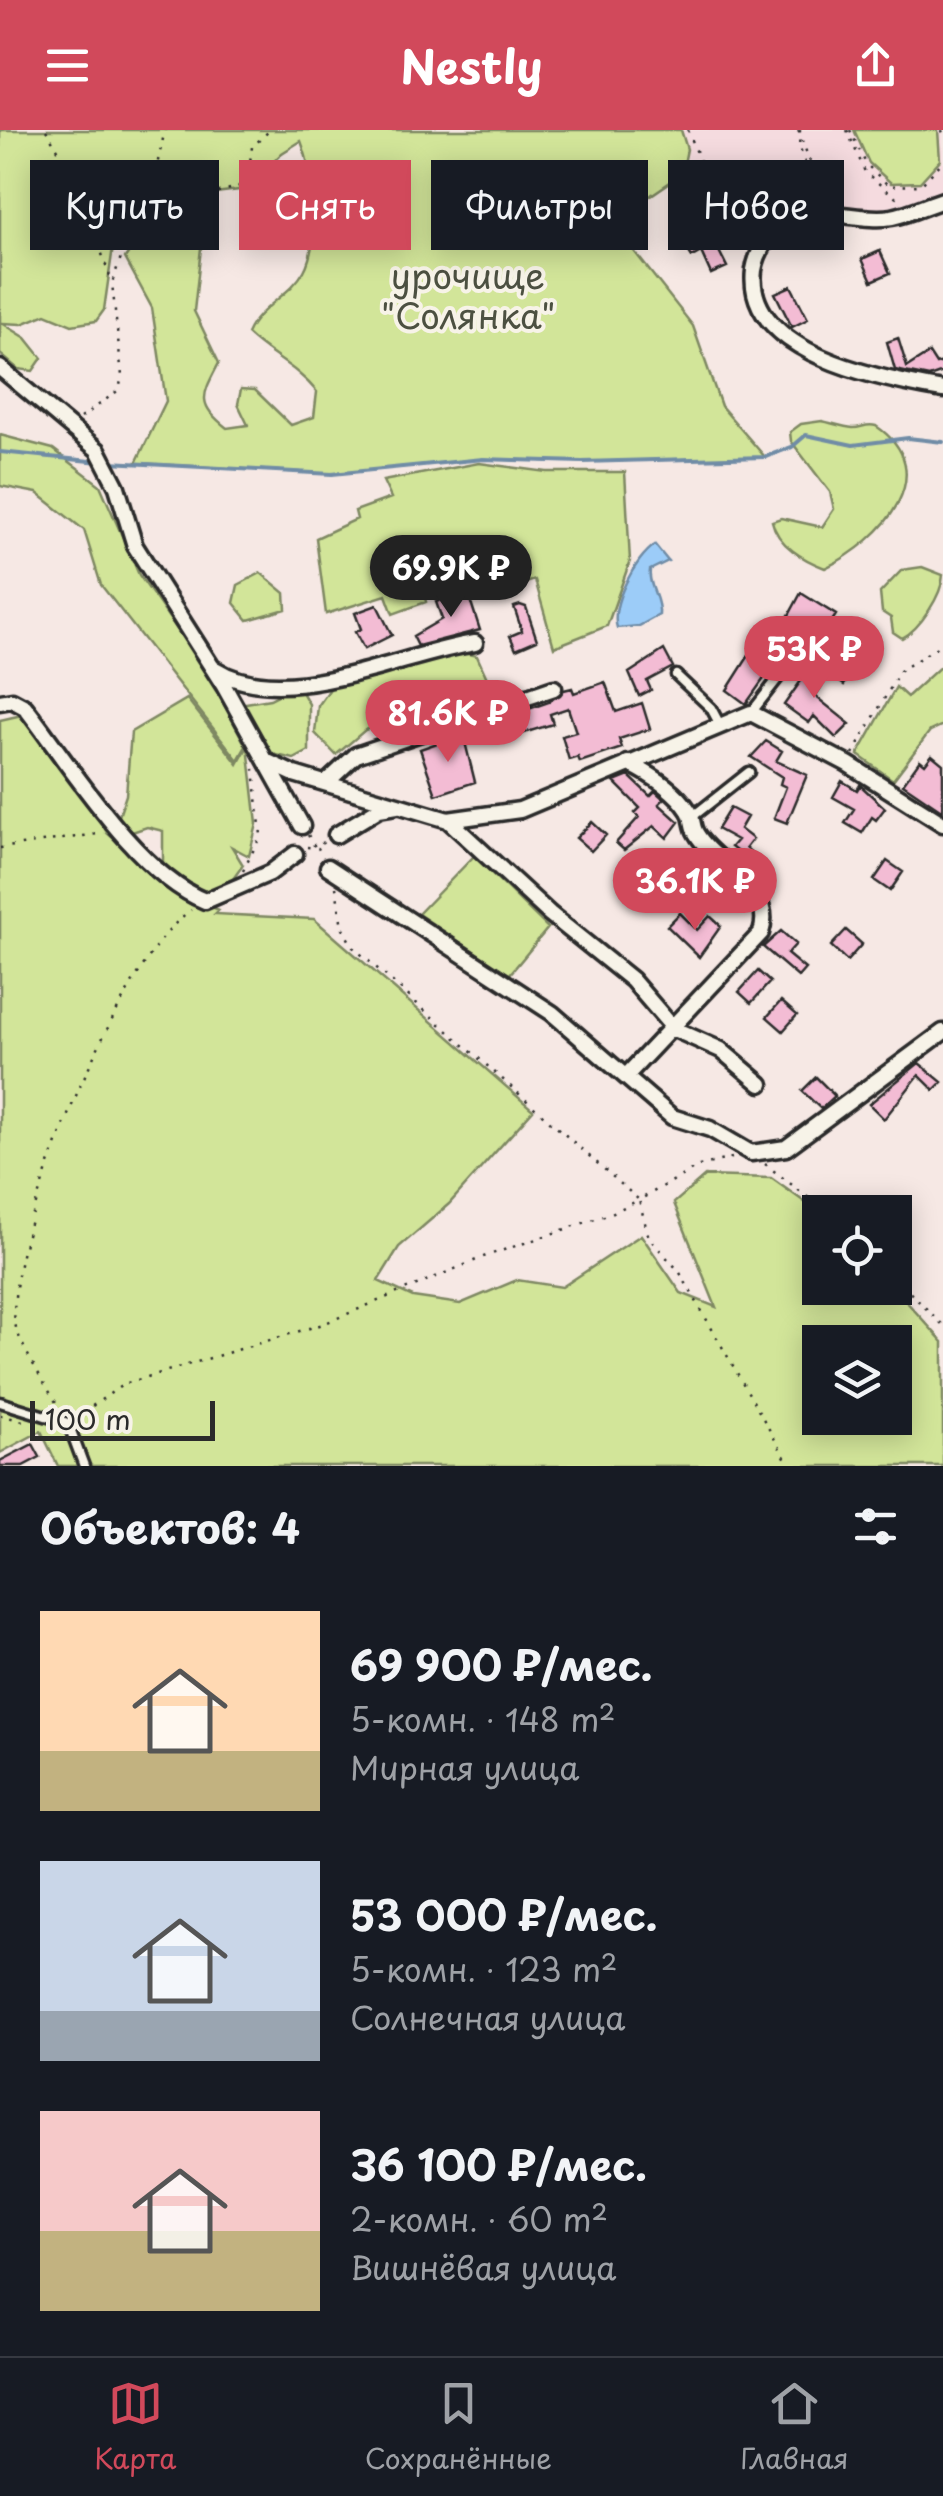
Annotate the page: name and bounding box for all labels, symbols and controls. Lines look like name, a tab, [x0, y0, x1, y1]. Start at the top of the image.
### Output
text: Nestly	[401, 31, 542, 99]
icon: menu	[40, 38, 95, 93]
icon: share	[848, 38, 903, 93]
chip: Купить	[30, 160, 219, 250]
chip: Снять	[239, 160, 411, 250]
chip: Фильтры	[431, 160, 648, 250]
chip: Новое	[668, 160, 844, 250]
park label: урочище "Солянка"	[381, 248, 555, 341]
pin: 69.9K ₽	[359, 535, 543, 620]
text: 69.9K ₽	[392, 543, 510, 591]
pin: 53K ₽	[744, 616, 884, 701]
text: 53K ₽	[766, 624, 862, 672]
pin: 81.6K ₽	[356, 680, 540, 765]
text: 81.6K ₽	[387, 688, 509, 736]
pin: 36.1K ₽	[603, 848, 787, 933]
text: 36.1K ₽	[635, 856, 755, 904]
map controls	[802, 1195, 912, 1435]
button: locate	[802, 1195, 912, 1305]
button: layers	[802, 1325, 912, 1435]
scale bar	[30, 1396, 215, 1440]
text: 100 m	[45, 1397, 131, 1440]
text: Объектов: 4	[40, 1495, 300, 1558]
icon: filters	[848, 1499, 903, 1554]
text: 69 900 ₽/мес.	[350, 1632, 653, 1695]
icon: home	[120, 1651, 240, 1771]
text: 5-комн. · 148 m²	[350, 1695, 616, 1743]
text: Мирная улица	[350, 1743, 579, 1791]
text: 53 000 ₽/мес.	[350, 1882, 658, 1945]
icon: home	[120, 1901, 240, 2021]
text: 5-комн. · 123 m²	[350, 1945, 618, 1993]
text: Солнечная улица	[350, 1993, 625, 2041]
text: 36 100 ₽/мес.	[350, 2132, 647, 2195]
icon: home	[120, 2151, 240, 2271]
text: 2-комн. · 60 m²	[350, 2195, 608, 2243]
text: Вишнёвая улица	[350, 2243, 616, 2291]
tab: Карта	[94, 2376, 176, 2479]
tab: Сохранённые	[365, 2376, 552, 2479]
tab: Главная	[740, 2376, 849, 2479]

